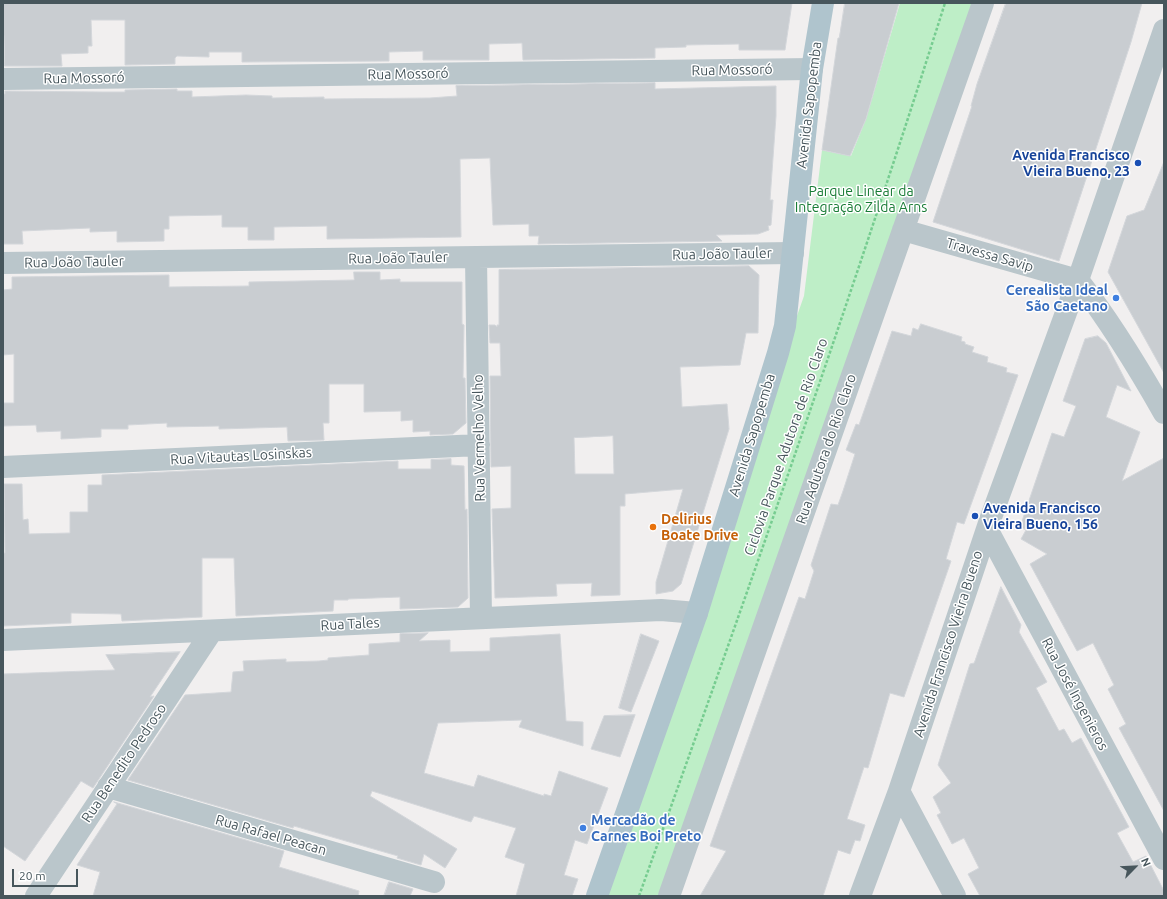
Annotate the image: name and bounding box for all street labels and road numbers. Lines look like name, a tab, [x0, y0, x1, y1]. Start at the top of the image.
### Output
street label: Avenida Sapopemba	[793, 41, 825, 169]
street label: Rua Mossoró	[691, 61, 773, 79]
street label: Rua Mossoró	[367, 65, 449, 83]
street label: Rua Mossoró	[43, 69, 125, 87]
street label: Travessa Savip	[945, 235, 1035, 275]
street label: Rua João Tauler	[672, 245, 772, 263]
street label: Rua João Tauler	[348, 249, 448, 267]
street label: Rua João Tauler	[24, 253, 124, 271]
street label: Ciclovia Parque Adutora de Rio Claro	[741, 336, 831, 558]
street label: Avenida Sapopemba	[725, 371, 779, 499]
street label: Rua Adutora do Rio Claro	[792, 372, 860, 526]
street label: Rua Vermelho Velho	[469, 374, 489, 502]
street label: Rua Vitautas Losinskas	[170, 444, 312, 468]
street label: Avenida Francisco Vieira Bueno	[910, 549, 986, 739]
street label: Rua Tales	[320, 614, 380, 634]
street label: Rua José Ingenieros	[1038, 635, 1112, 753]
street label: Rua Benedito Pedroso	[78, 700, 170, 826]
street label: Rua Rafael Peacan	[214, 811, 328, 859]

